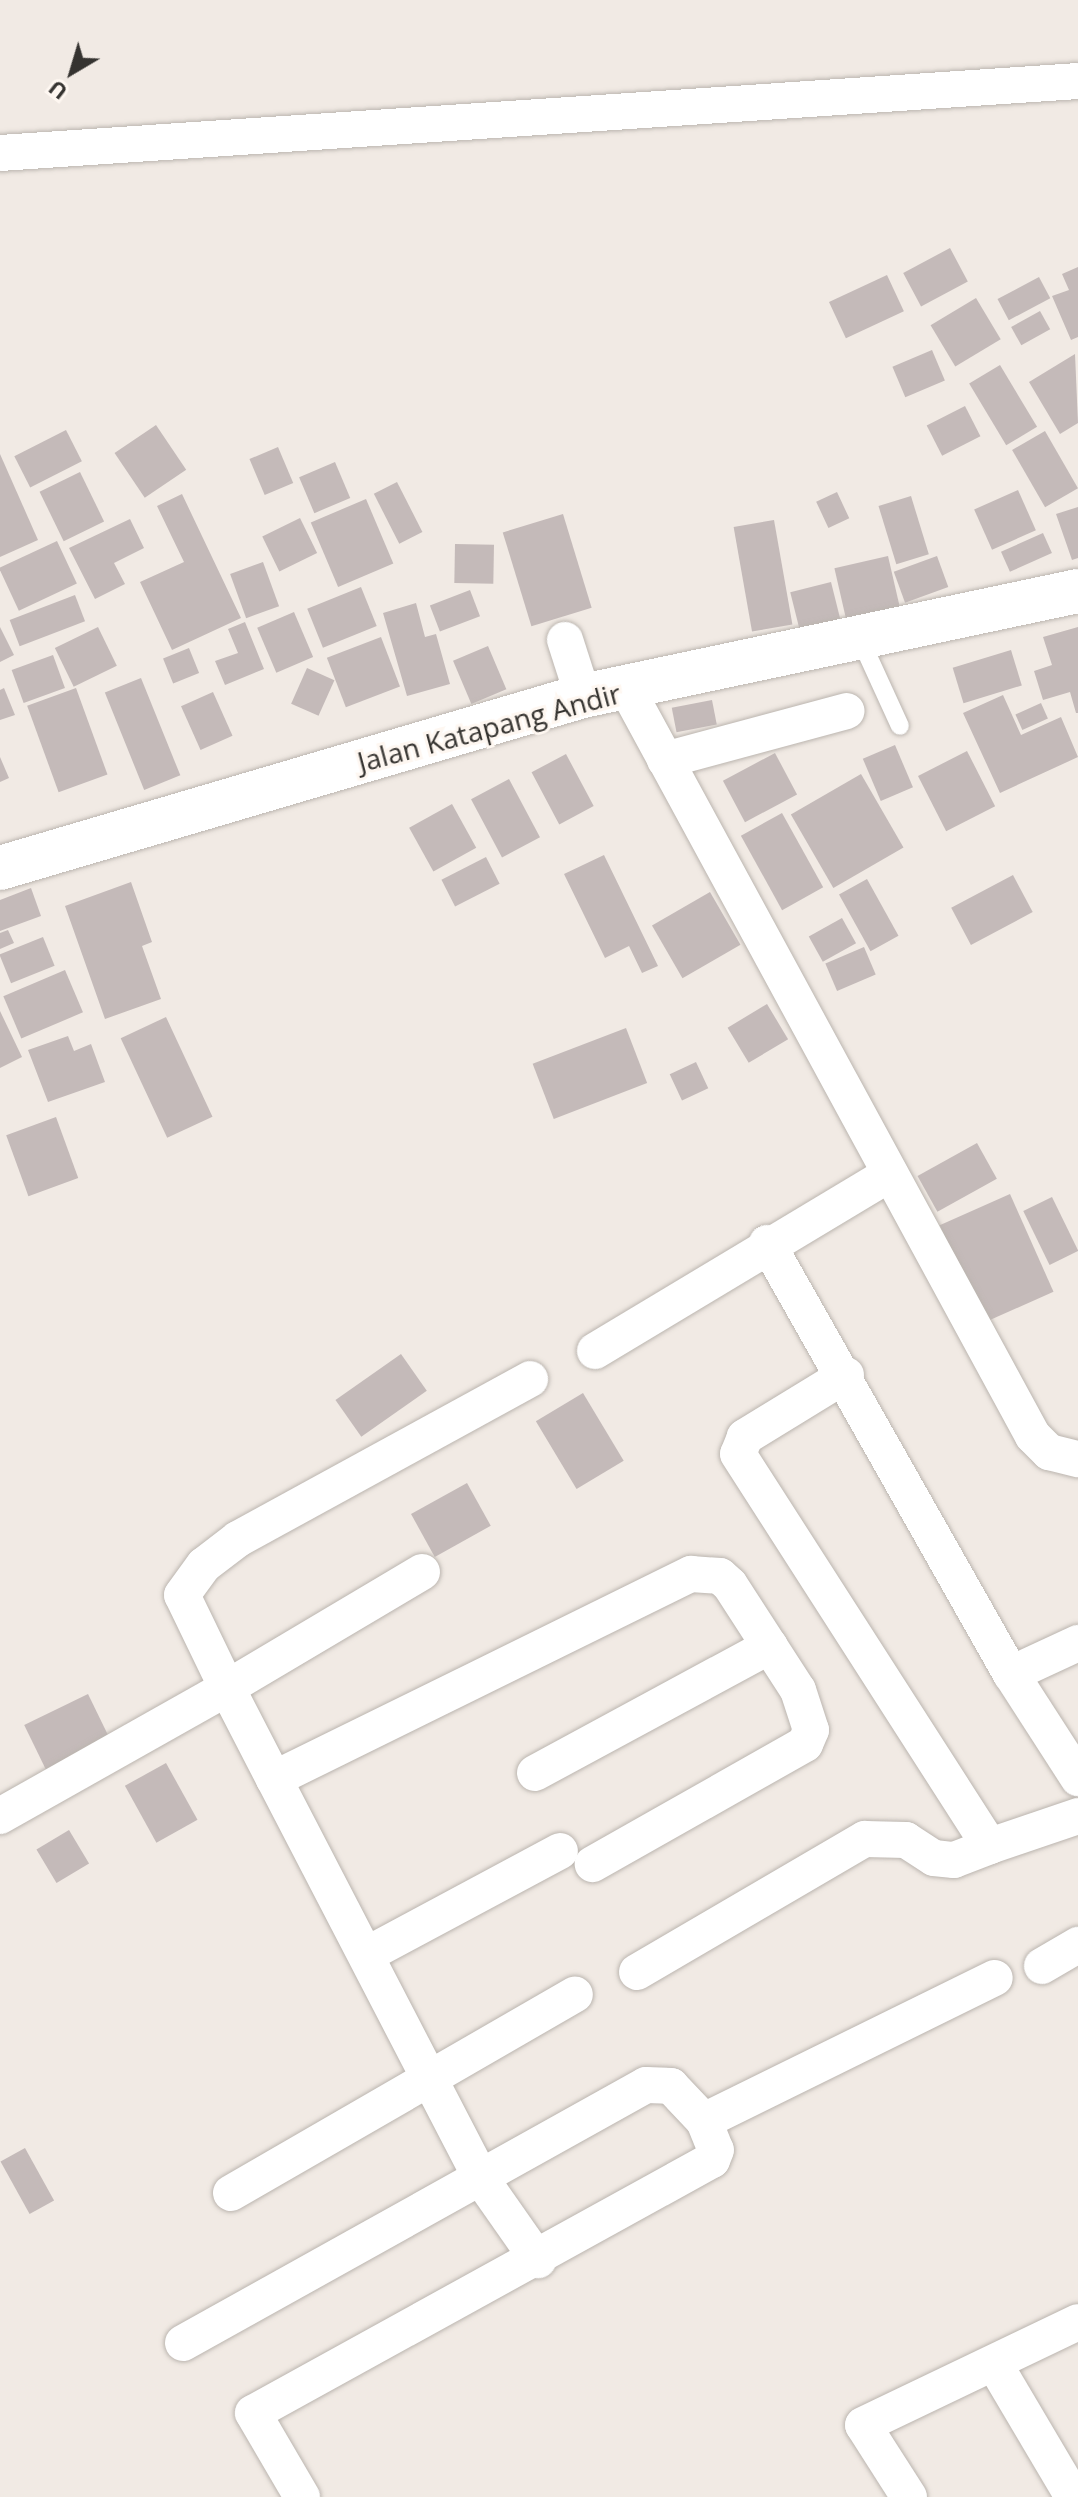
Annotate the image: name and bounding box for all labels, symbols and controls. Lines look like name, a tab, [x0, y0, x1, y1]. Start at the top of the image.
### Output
north arrow	[32, 32, 112, 112]
text: U	[41, 74, 73, 108]
street label: Jalan Katapang Andir	[354, 676, 624, 778]

